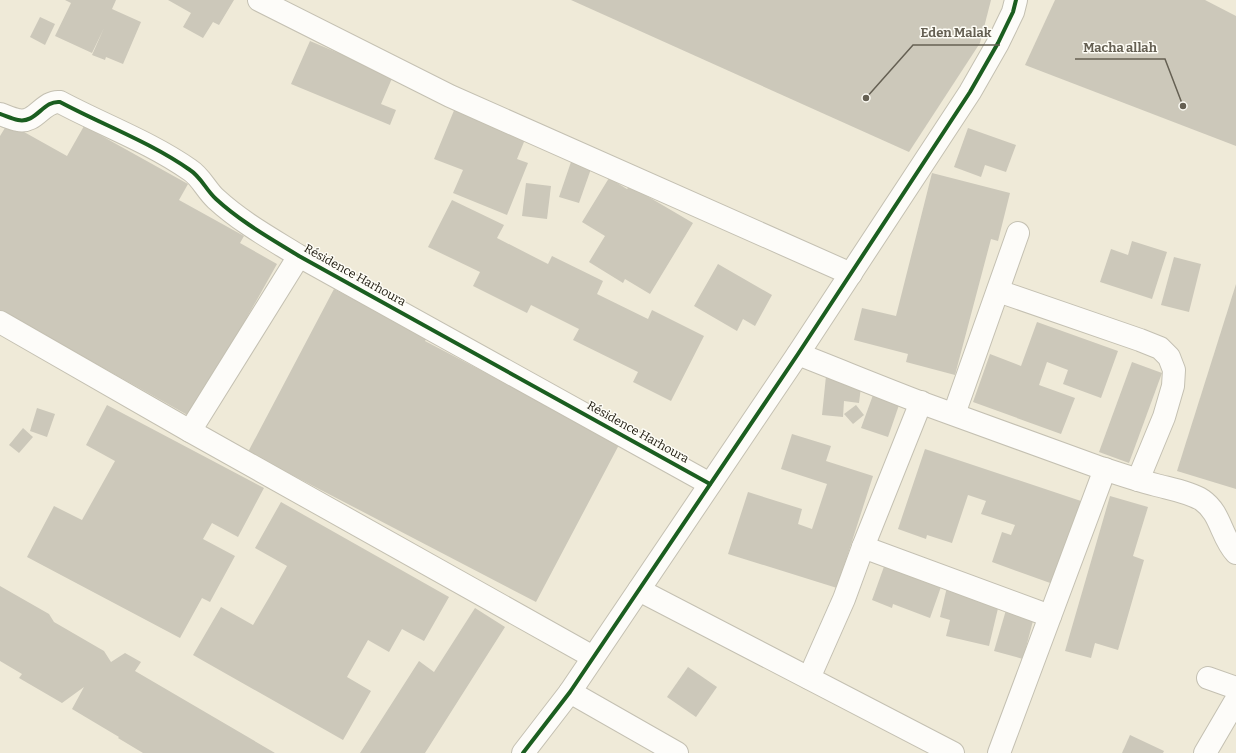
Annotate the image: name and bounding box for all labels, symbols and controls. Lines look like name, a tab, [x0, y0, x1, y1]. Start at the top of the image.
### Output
callout: Eden Malak	[913, 20, 1000, 45]
text: Eden Malak	[921, 25, 992, 40]
callout: Macha allah	[1075, 34, 1165, 59]
text: Macha allah	[1083, 40, 1158, 55]
street label: Résidence Harhoura	[302, 241, 409, 309]
street label: Résidence Harhoura	[585, 398, 692, 466]

